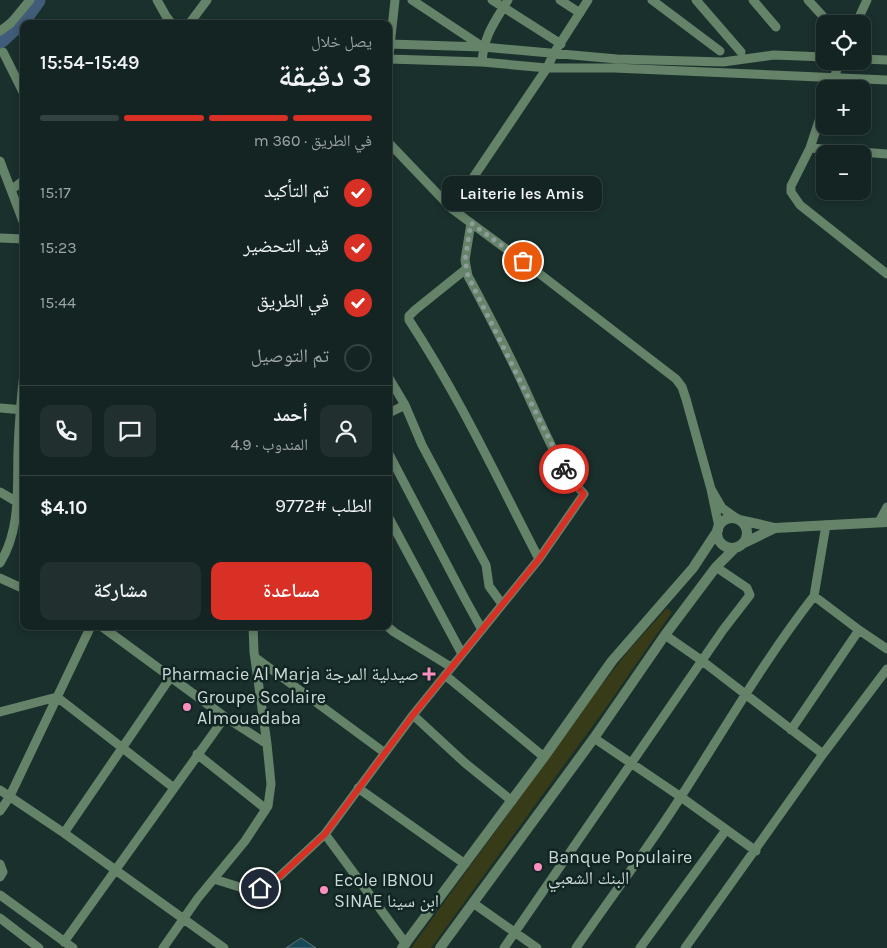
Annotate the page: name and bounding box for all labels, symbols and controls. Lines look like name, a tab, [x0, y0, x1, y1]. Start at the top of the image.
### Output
map controls	[816, 15, 871, 200]
button: locate	[816, 15, 871, 70]
text: يصل خلال	[311, 32, 372, 51]
text: 15:49–15:54	[40, 52, 139, 74]
text: 3 دقيقة	[278, 57, 372, 94]
button: +	[816, 80, 871, 135]
text: في الطريق · 360 m	[254, 131, 372, 150]
button: −	[816, 145, 871, 200]
callout: Laiterie les Amis	[443, 176, 603, 211]
icon: check	[344, 179, 372, 207]
text: تم التأكيد	[264, 180, 329, 202]
text: 15:17	[40, 183, 71, 202]
text: Laiterie les Amis	[460, 184, 584, 203]
icon: check	[344, 234, 372, 262]
text: قيد التحضير	[243, 235, 329, 257]
text: 15:23	[40, 238, 77, 257]
pin	[502, 240, 544, 282]
icon: bag	[509, 247, 537, 275]
icon: check	[344, 289, 372, 317]
text: في الطريق	[257, 290, 329, 312]
text: 15:44	[40, 293, 76, 312]
text: تم التوصيل	[251, 345, 329, 367]
text: أحمد	[273, 404, 308, 426]
button: phone	[40, 405, 92, 457]
button: chat	[104, 405, 156, 457]
button: person	[320, 405, 372, 457]
text: المندوب · 4.9	[231, 435, 308, 454]
courier	[539, 444, 589, 494]
icon: bike	[550, 455, 578, 483]
text: الطلب #9772	[275, 495, 372, 517]
text: $4.10	[40, 497, 87, 519]
button: مشاركة	[40, 562, 201, 620]
button: مساعدة	[211, 562, 372, 620]
place label: Pharmacie Al Marja صيدلية المرجة	[161, 663, 419, 685]
marker: Pharmacie Al Marja صيدلية المرجة	[423, 668, 435, 680]
place label: Groupe Scolaire Almouadaba	[197, 686, 326, 729]
marker: Groupe Scolaire Almouadaba	[181, 701, 193, 713]
place label: Banque Populaire البنك الشعبي	[548, 846, 692, 893]
marker: Banque Populaire البنك الشعبي	[532, 861, 544, 873]
pin	[239, 867, 281, 909]
place label: Ecole IBNOU SINAE ابن سينا	[334, 869, 439, 912]
icon: home	[246, 874, 274, 902]
marker: Ecole IBNOU SINAE ابن سينا	[318, 884, 330, 896]

